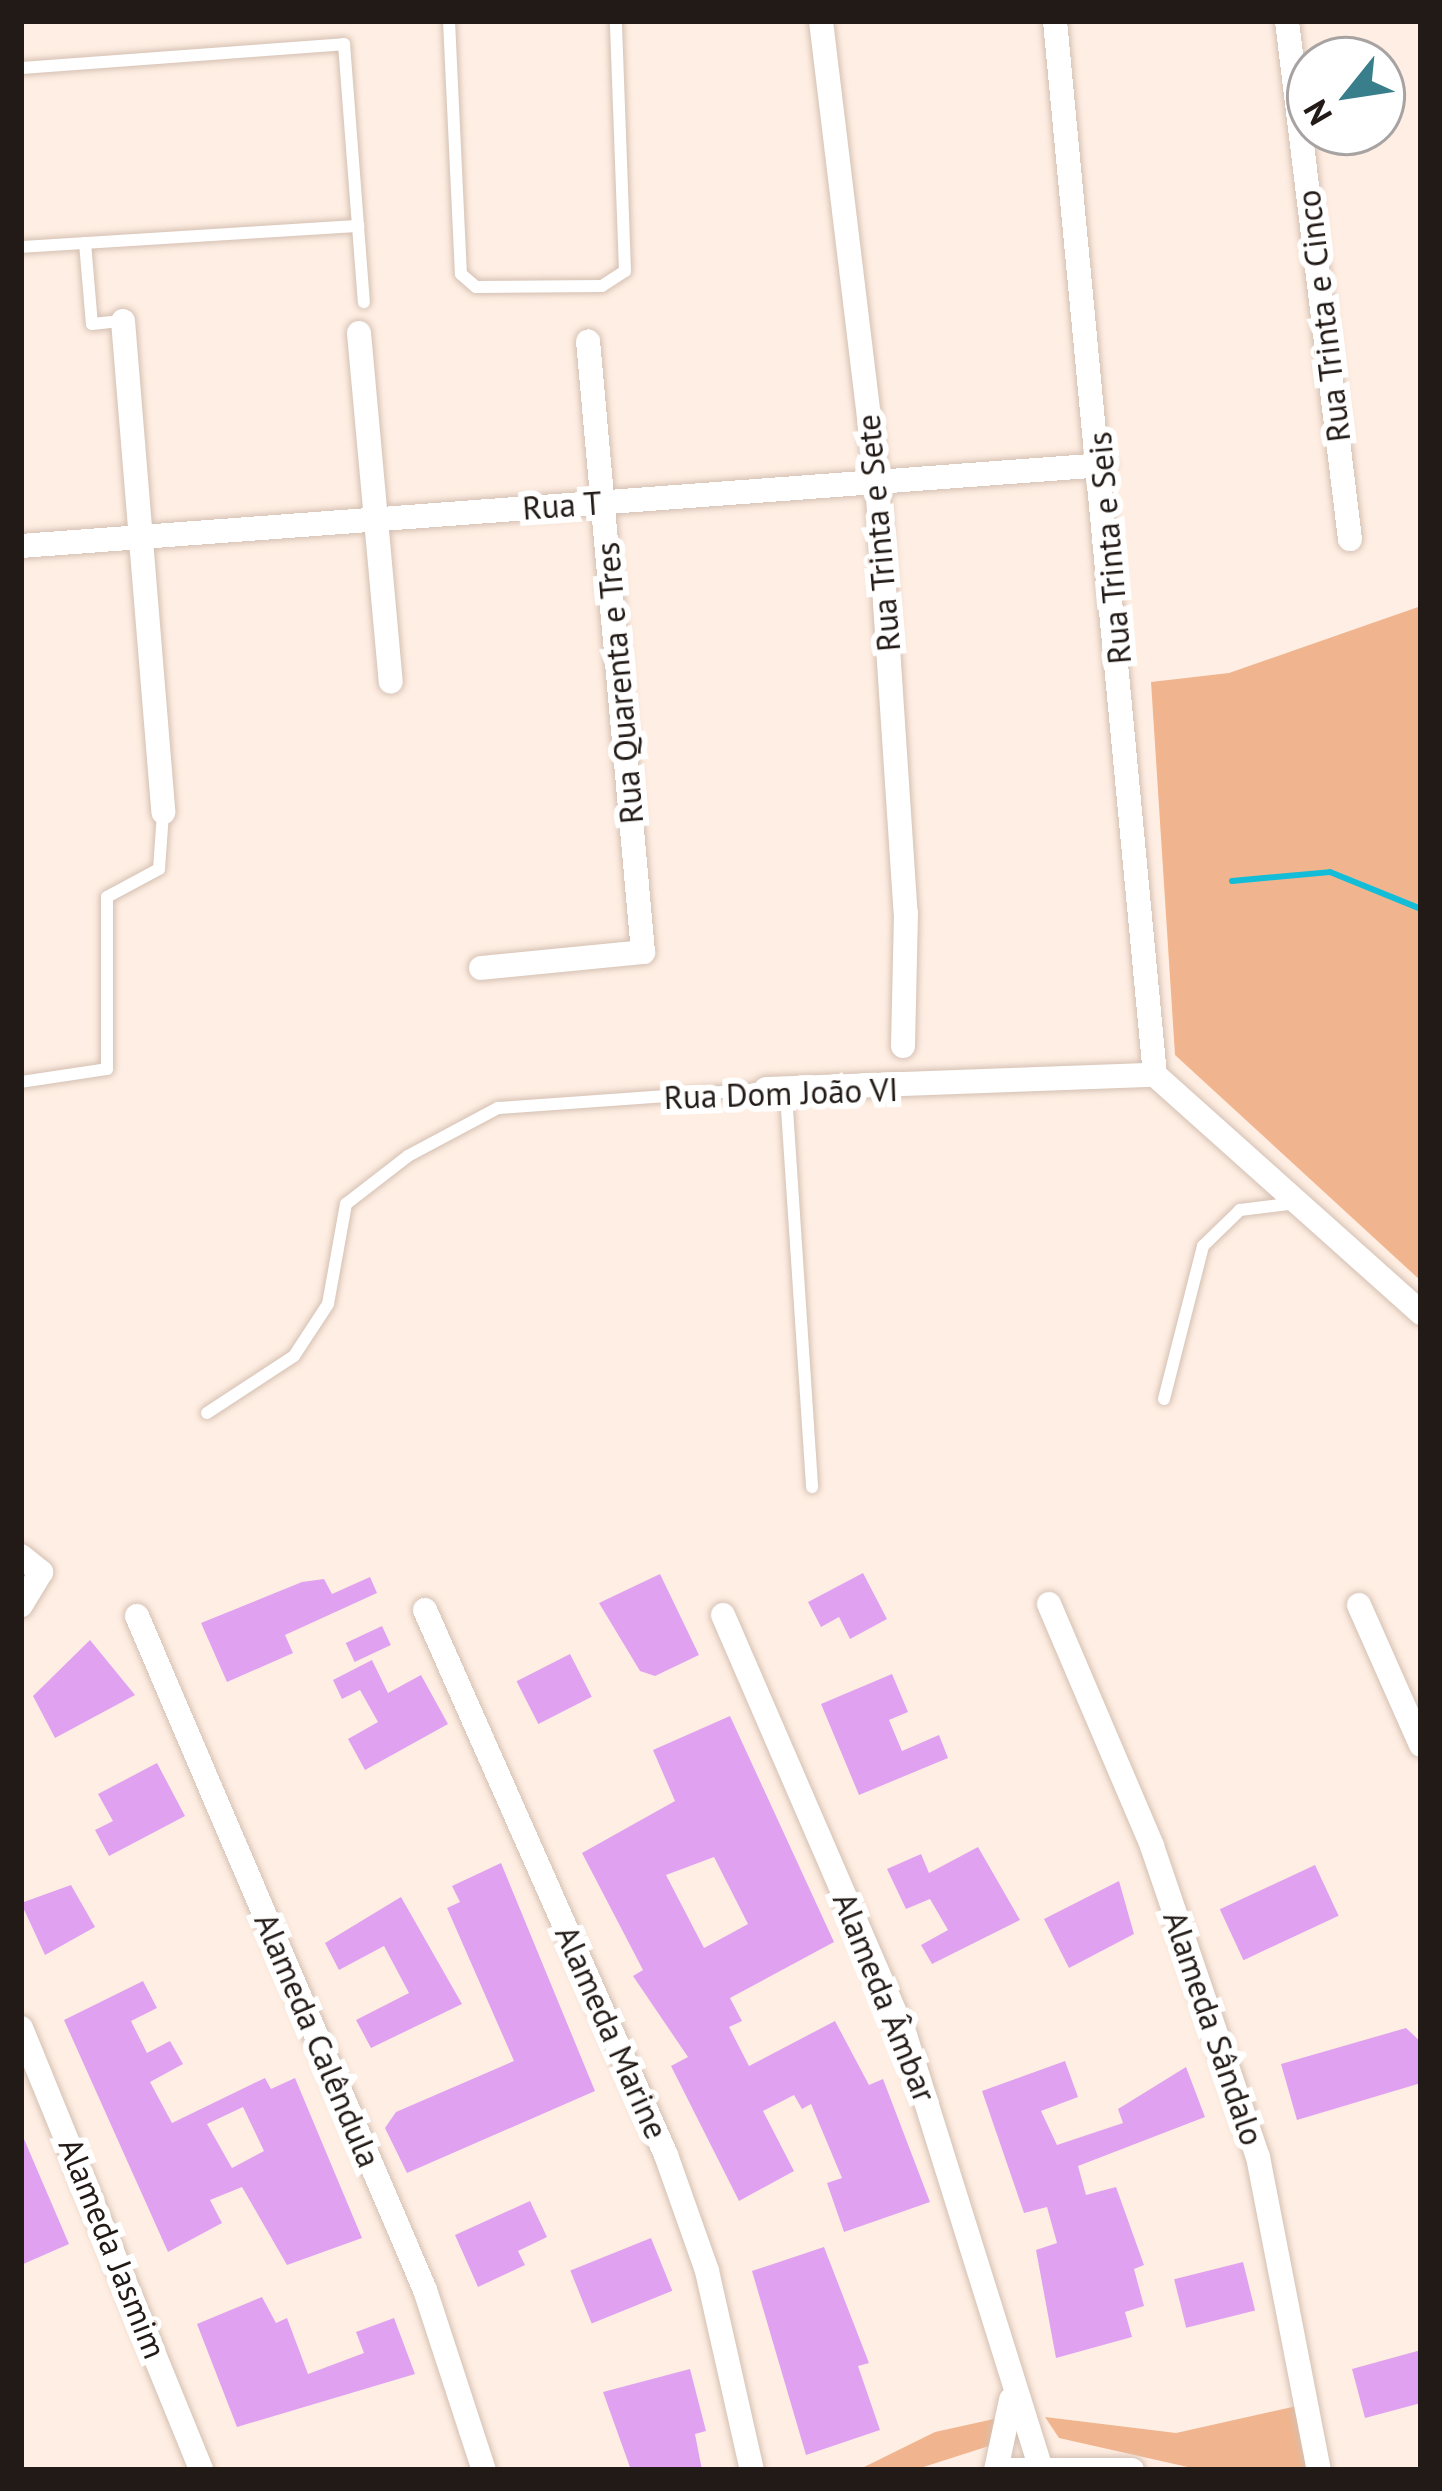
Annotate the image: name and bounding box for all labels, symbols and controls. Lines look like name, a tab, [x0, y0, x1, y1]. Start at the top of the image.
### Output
north arrow	[1286, 36, 1406, 156]
text: N	[1293, 93, 1341, 133]
street label: Rua Trinta e Cinco	[1288, 187, 1358, 445]
street label: Rua Trinta e Sete	[848, 412, 908, 654]
street label: Rua Trinta e Seis	[1079, 430, 1139, 666]
street label: Rua T	[520, 482, 604, 528]
street label: Rua Quarenta e Tres	[587, 540, 651, 826]
street label: Rua Dom João VI	[663, 1069, 899, 1117]
street label: Alameda Âmbar	[825, 1886, 945, 2108]
street label: Alameda Sândalo	[1155, 1906, 1273, 2150]
street label: Alameda Calêndula	[247, 1907, 389, 2173]
street label: Alameda Marine	[547, 1919, 677, 2145]
street label: Alameda Jasmim	[51, 2132, 175, 2364]

